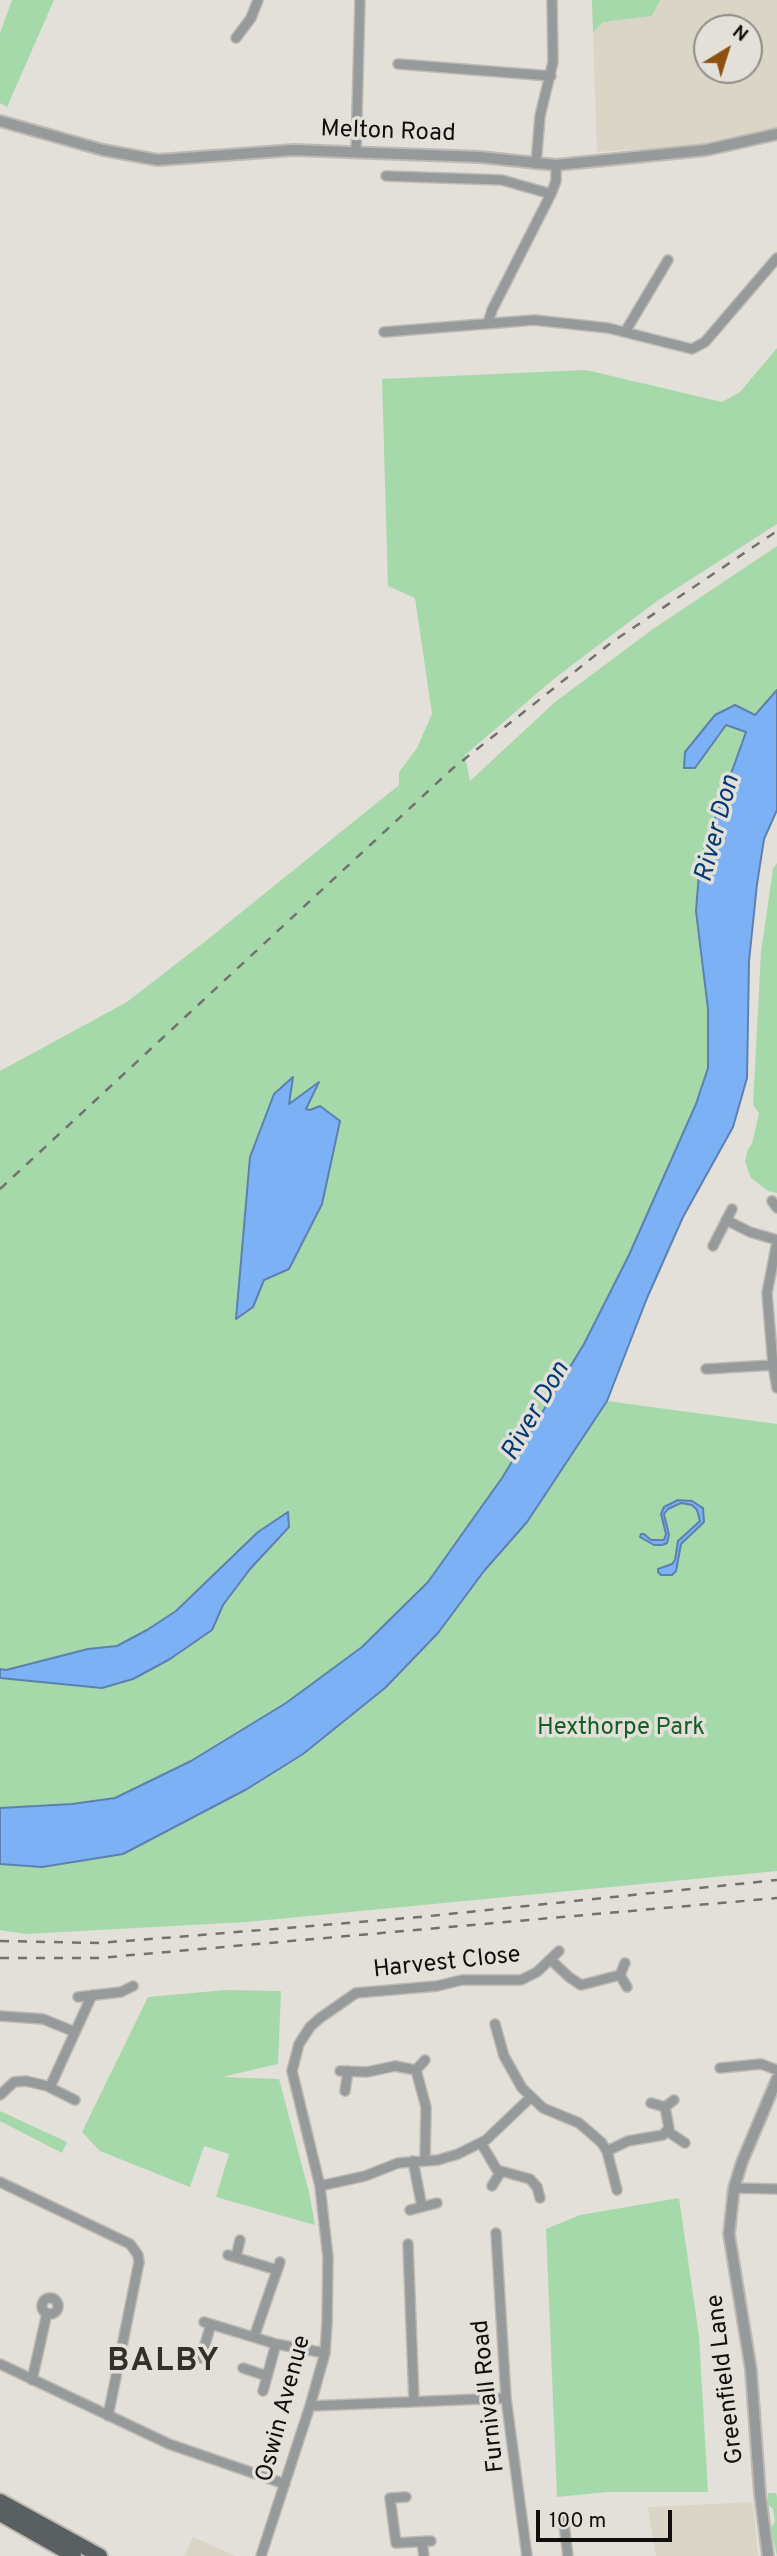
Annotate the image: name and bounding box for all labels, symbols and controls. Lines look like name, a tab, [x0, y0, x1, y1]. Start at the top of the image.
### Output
north arrow	[693, 14, 763, 84]
text: N	[727, 20, 752, 48]
street label: Melton Road	[320, 116, 456, 150]
water label: River Don	[690, 772, 748, 886]
water label: River Don	[496, 1357, 578, 1467]
park label: Hexthorpe Park	[537, 1715, 705, 1743]
street label: Harvest Close	[372, 1942, 522, 1986]
street label: Greenfield Lane	[702, 2292, 752, 2466]
street label: Furnivall Road	[468, 2318, 512, 2474]
street label: Oswin Avenue	[252, 2333, 318, 2485]
district label: BALBY	[108, 2345, 220, 2383]
scale bar	[539, 2496, 676, 2540]
text: 100 m	[549, 2508, 606, 2535]

